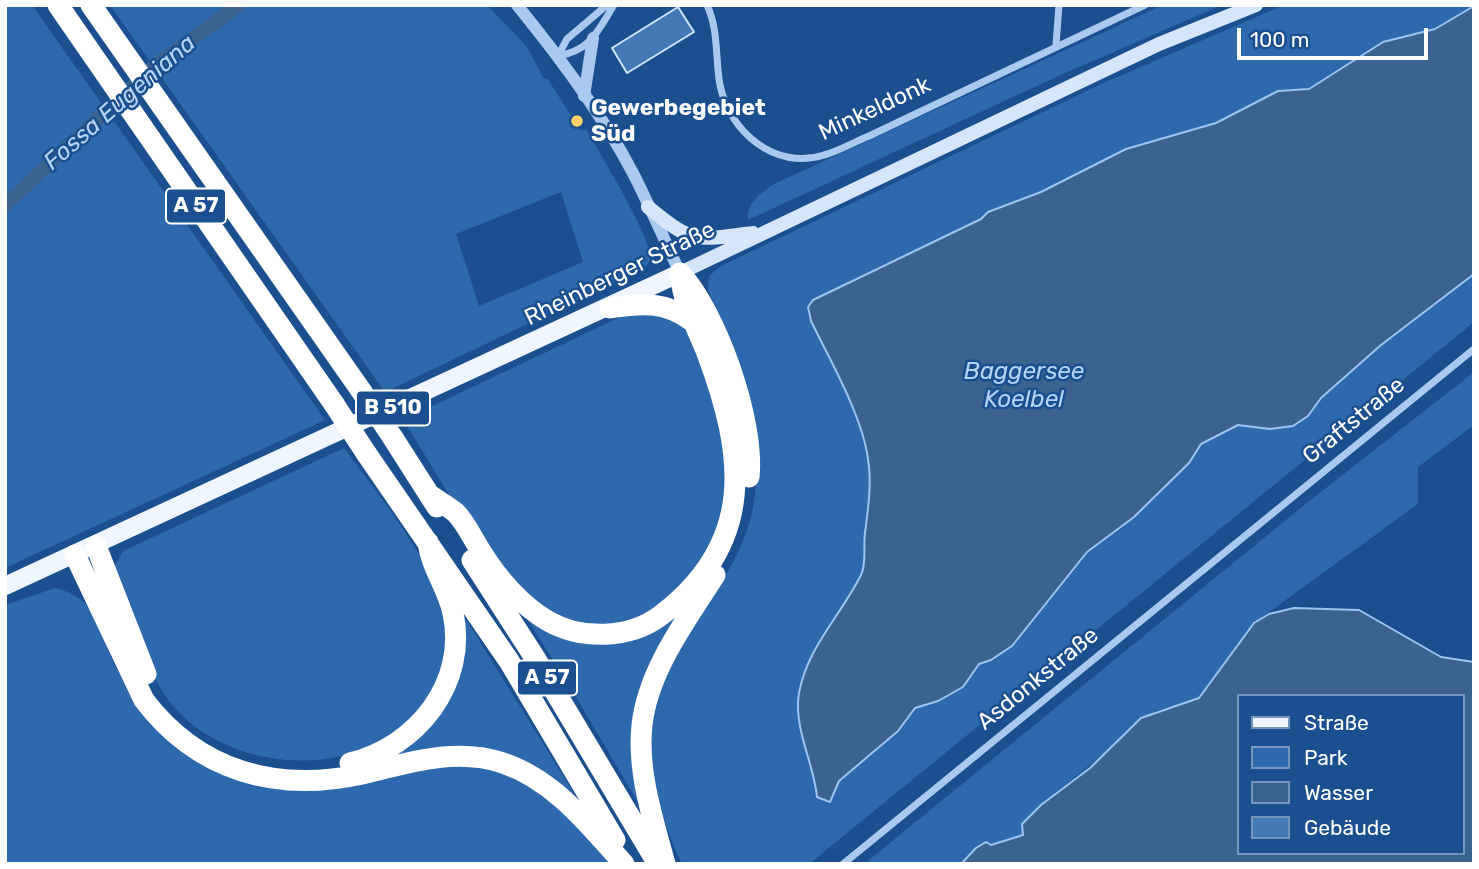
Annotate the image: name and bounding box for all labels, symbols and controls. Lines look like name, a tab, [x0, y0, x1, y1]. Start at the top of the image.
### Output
scale bar	[1241, 14, 1432, 58]
text: 100 m	[1250, 27, 1309, 52]
water label: Fossa Eugeniana	[38, 29, 202, 177]
street label: Minkeldonk	[815, 71, 935, 147]
place label: Gewerbegebiet Süd	[591, 94, 766, 148]
marker: Gewerbegebiet Süd	[569, 113, 585, 129]
road number: A 57	[166, 188, 226, 224]
street label: Rheinberger Straße	[520, 216, 720, 332]
water label: Baggersee Koelbel	[964, 358, 1084, 414]
street label: Graftstraße	[1298, 372, 1410, 470]
road number: B 510	[356, 390, 430, 426]
street label: Asdonkstraße	[972, 622, 1104, 736]
road number: A 57	[517, 660, 577, 696]
legend	[1238, 694, 1465, 855]
text: Straße	[1304, 710, 1369, 735]
text: Park	[1304, 745, 1348, 770]
text: Wasser	[1304, 780, 1373, 805]
text: Gebäude	[1304, 815, 1391, 840]

